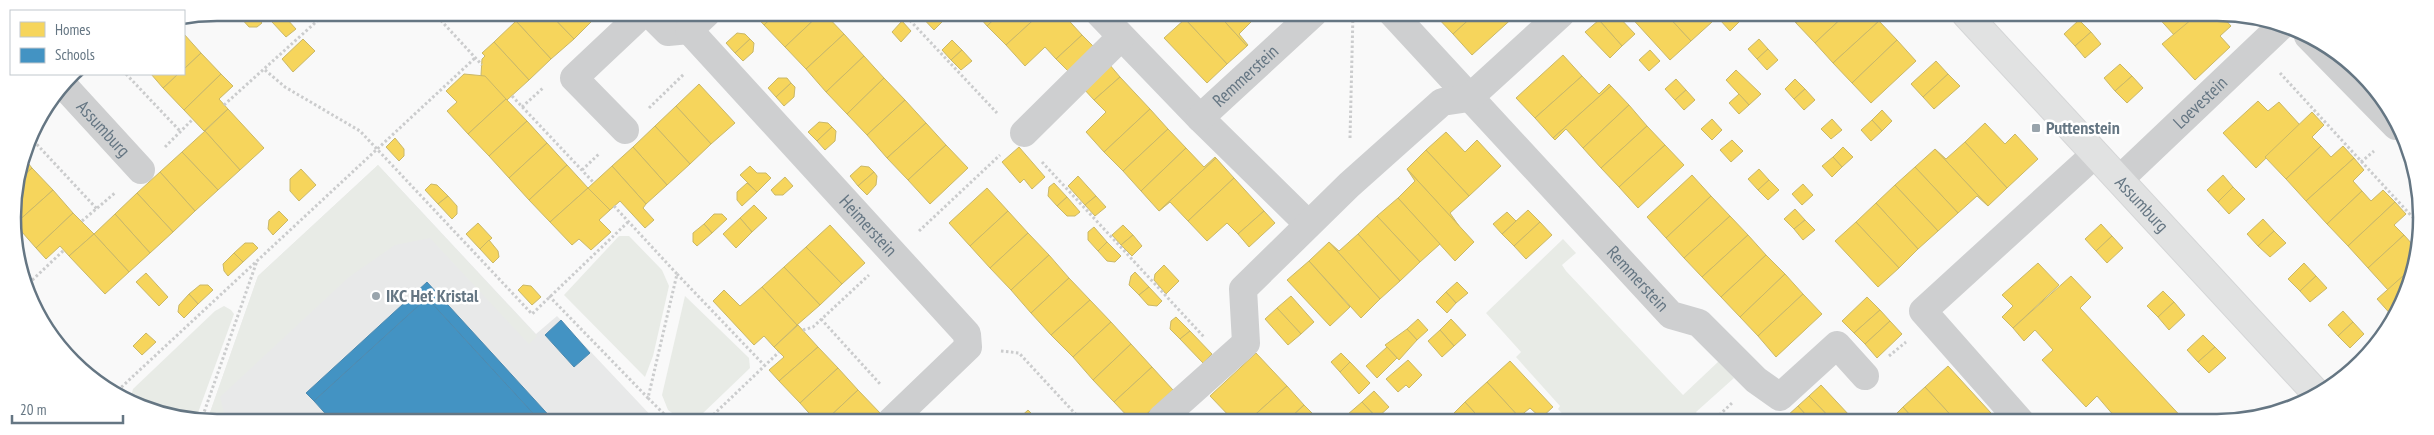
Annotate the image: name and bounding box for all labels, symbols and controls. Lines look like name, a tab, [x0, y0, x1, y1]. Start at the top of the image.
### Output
legend	[10, 10, 185, 75]
text: Homes	[55, 20, 91, 39]
street label: Remmerstein	[1208, 40, 1283, 112]
text: Schools	[55, 45, 95, 64]
street label: Loevestein	[2168, 71, 2232, 133]
street label: Assumburg	[72, 95, 135, 161]
place label: Puttenstein	[2046, 116, 2120, 139]
marker: Puttenstein	[2030, 122, 2042, 134]
street label: Assumburg	[2110, 171, 2174, 237]
street label: Heimerstein	[834, 190, 902, 261]
street label: Remmerstein	[1602, 241, 1674, 316]
place label: IKC Het Kristal	[386, 284, 479, 307]
marker: IKC Het Kristal	[370, 290, 382, 302]
scale bar	[12, 392, 124, 424]
text: 20 m	[20, 400, 46, 419]

